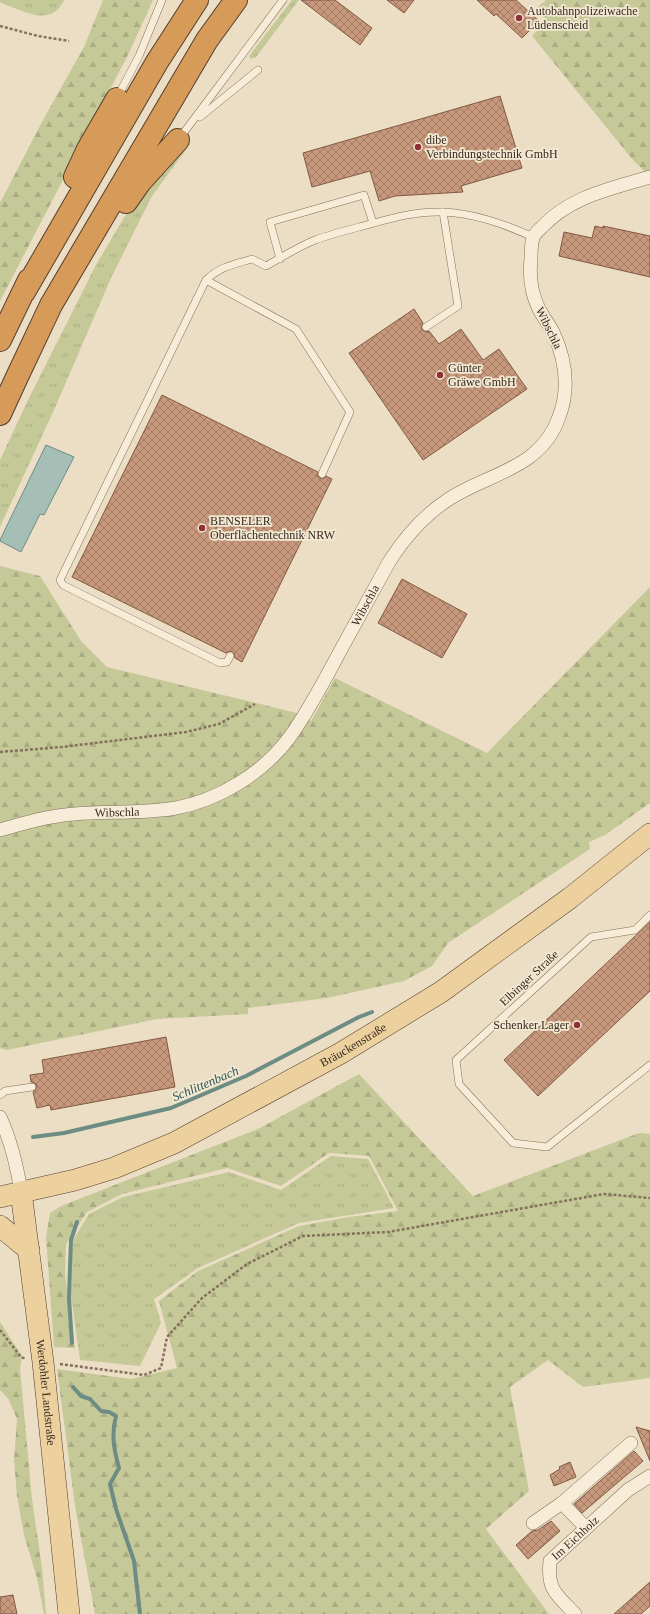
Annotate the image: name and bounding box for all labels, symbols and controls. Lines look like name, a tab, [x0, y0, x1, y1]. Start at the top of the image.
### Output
place label: Autobahnpolizeiwache Lüdenscheid	[527, 4, 638, 32]
marker: Autobahnpolizeiwache Lüdenscheid	[514, 13, 524, 23]
place label: dibe Verbindungstechnik GmbH	[426, 133, 558, 161]
marker: dibe Verbindungstechnik GmbH	[413, 142, 423, 152]
street label: Wibschla	[533, 305, 565, 352]
place label: Günter Gräwe GmbH	[448, 361, 516, 389]
marker: Günter Gräwe GmbH	[435, 370, 445, 380]
place label: BENSELER Oberflächentechnik NRW	[210, 514, 336, 542]
marker: BENSELER Oberflächentechnik NRW	[197, 523, 207, 533]
street label: Wibschla	[348, 582, 382, 628]
street label: Wibschla	[94, 805, 140, 820]
street label: Elbinger Straße	[497, 947, 561, 1009]
place label: Schenker Lager	[493, 1018, 569, 1032]
street label: Bräuckenstraße	[318, 1020, 389, 1070]
marker: Schenker Lager	[572, 1020, 582, 1030]
water label: Schlittenbach	[170, 1063, 241, 1104]
street label: Werdohler Landstraße	[33, 1339, 59, 1446]
street label: Im Eichholz	[549, 1513, 602, 1563]

